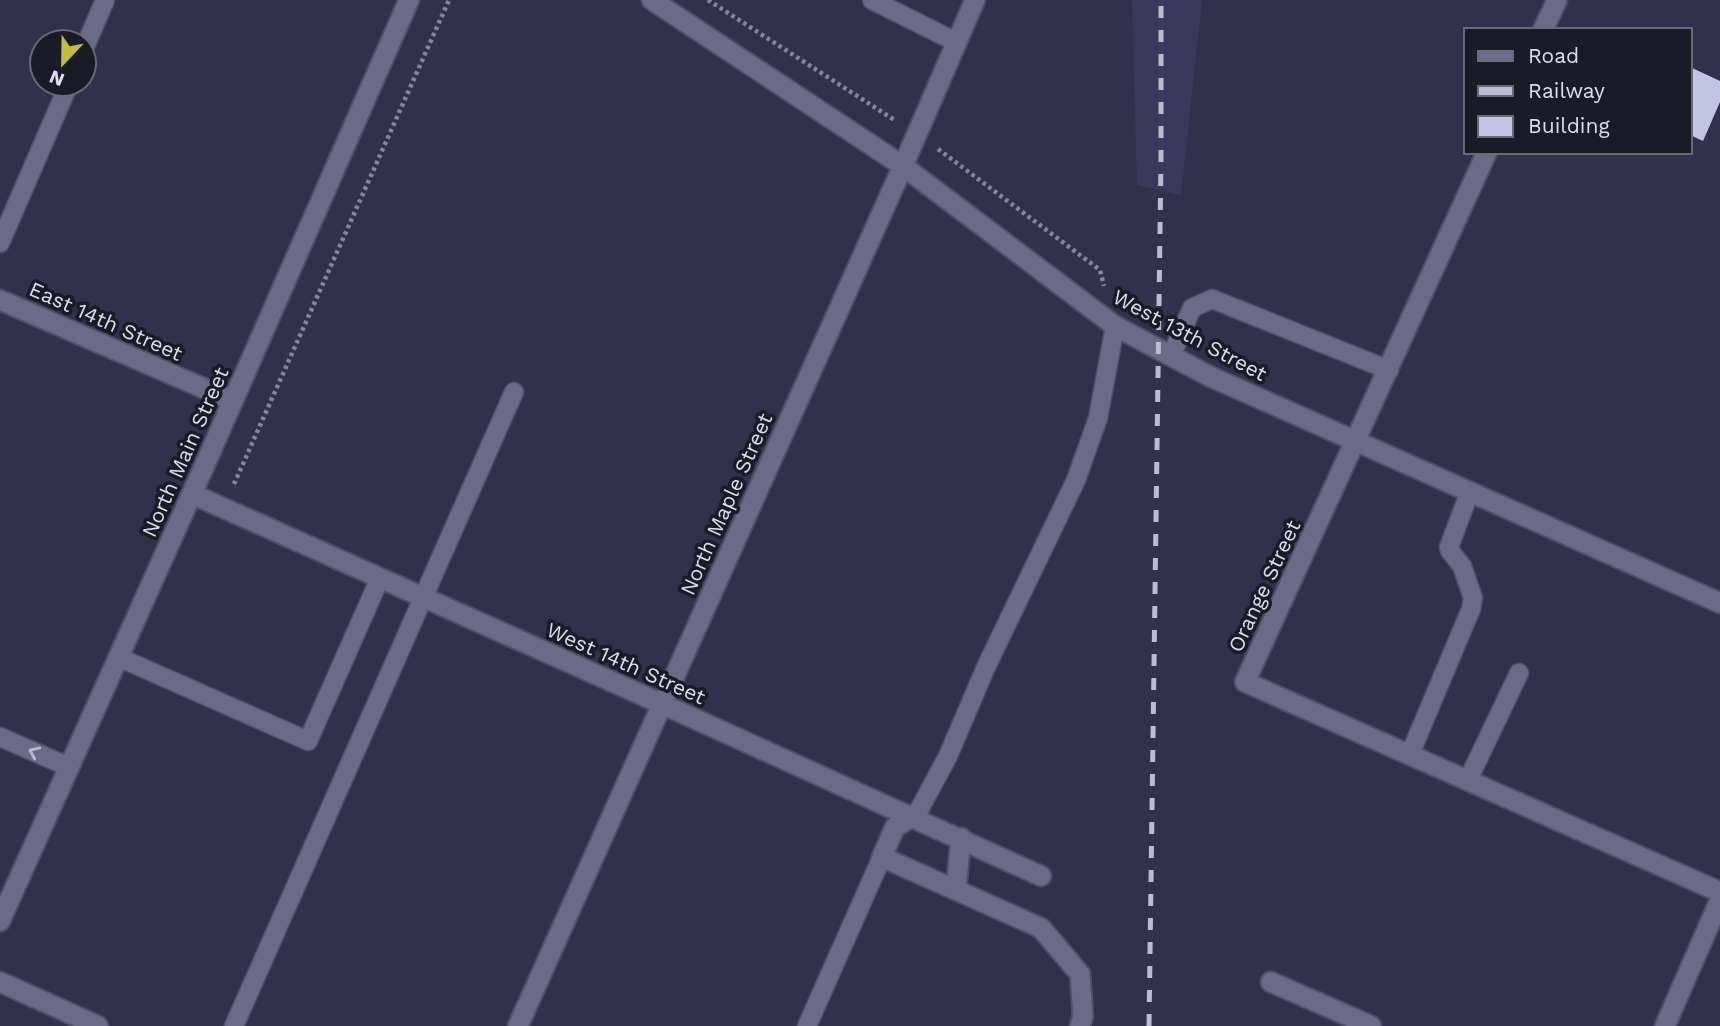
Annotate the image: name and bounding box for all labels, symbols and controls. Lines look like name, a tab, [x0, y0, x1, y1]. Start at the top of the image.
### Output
north arrow	[28, 28, 98, 98]
legend	[1464, 28, 1692, 154]
text: Road	[1528, 43, 1579, 68]
text: N	[46, 65, 68, 92]
text: Railway	[1528, 78, 1605, 103]
text: Building	[1528, 113, 1610, 138]
street label: East 14th Street	[26, 276, 187, 366]
street label: West 13th Street	[1109, 284, 1271, 386]
street label: North Main Street	[136, 363, 234, 541]
street label: North Maple Street	[675, 409, 777, 599]
street label: Orange Street	[1223, 516, 1306, 656]
street label: West 14th Street	[543, 617, 710, 709]
one-way arrow	[29, 746, 42, 760]

